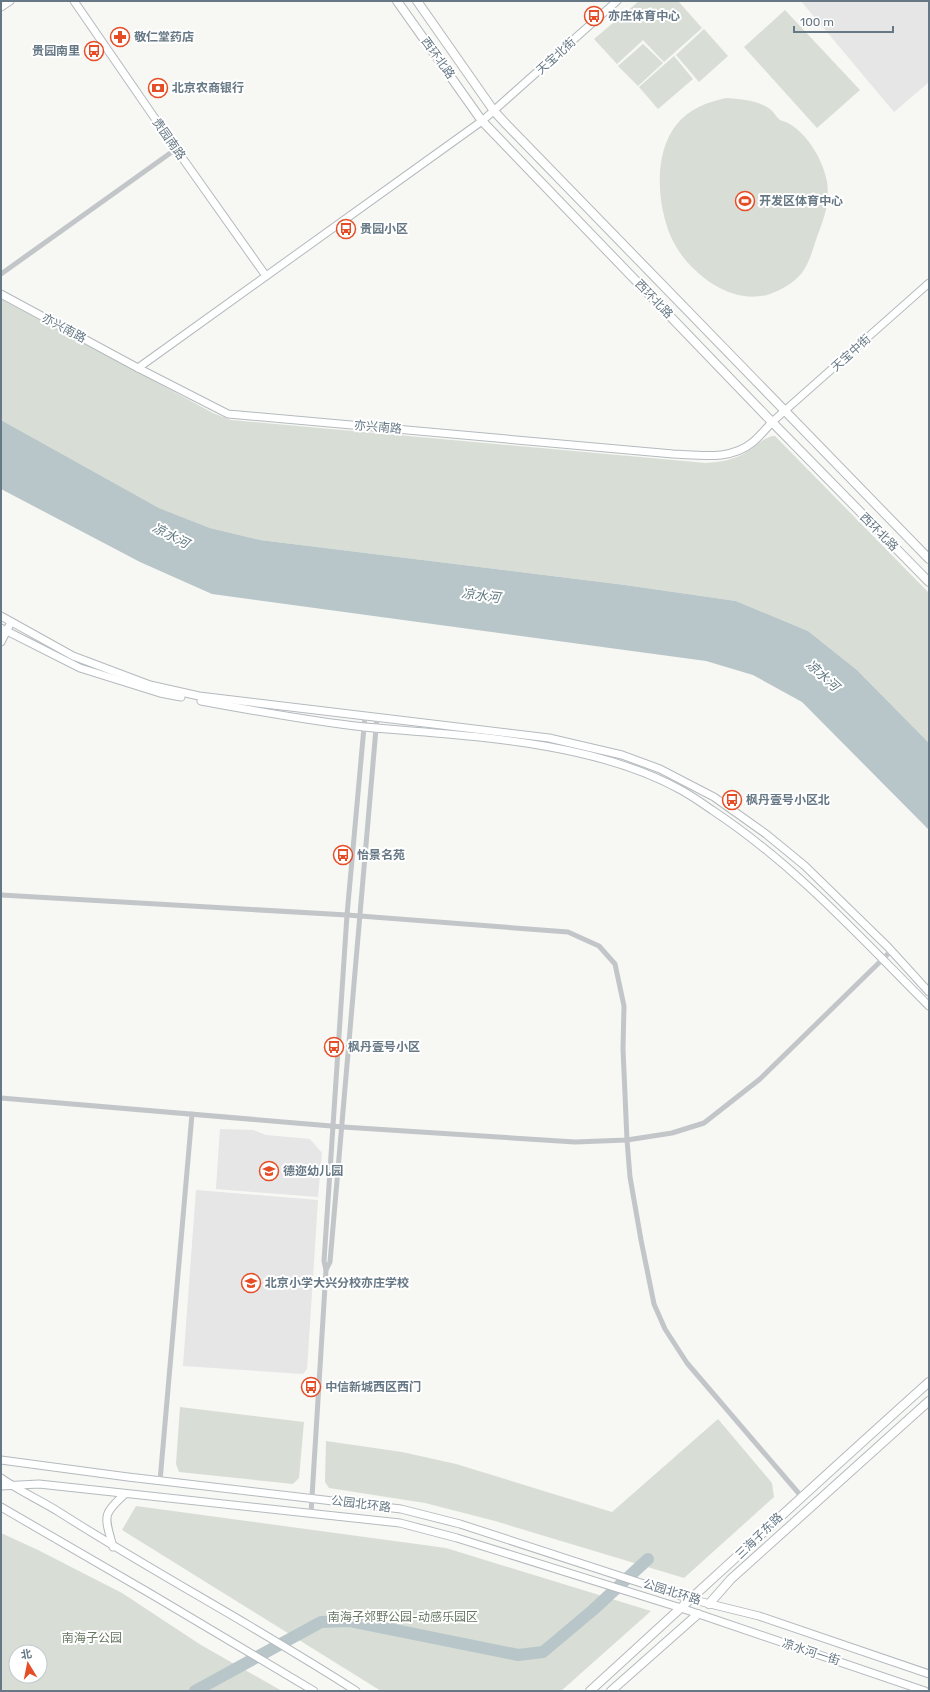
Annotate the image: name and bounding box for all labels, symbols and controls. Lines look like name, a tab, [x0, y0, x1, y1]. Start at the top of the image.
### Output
bus stop icon: 亦庄体育中心	[583, 5, 605, 27]
scale bar	[794, 8, 893, 34]
place label: 亦庄体育中心	[608, 9, 680, 23]
text: 100 m	[800, 15, 834, 29]
pharmacy icon: 敬仁堂药店	[109, 26, 131, 48]
place label: 敬仁堂药店	[134, 30, 194, 44]
street label: 西环北路	[418, 34, 458, 82]
street label: 天宝北街	[533, 35, 579, 77]
bus stop icon: 贵园南里	[83, 40, 105, 62]
place label: 贵园南里	[32, 44, 80, 58]
bank icon: 北京农商银行	[147, 77, 169, 99]
place label: 北京农商银行	[172, 81, 244, 95]
street label: 贵园南路	[149, 115, 189, 163]
sports icon: 开发区体育中心	[734, 190, 756, 212]
place label: 开发区体育中心	[759, 194, 843, 208]
bus stop icon: 贵园小区	[335, 218, 357, 240]
place label: 贵园小区	[360, 222, 408, 236]
street label: 西环北路	[632, 277, 676, 321]
street label: 亦兴南路	[40, 311, 88, 345]
street label: 天宝中街	[828, 332, 874, 374]
street label: 亦兴南路	[353, 418, 403, 436]
street label: 西环北路	[857, 510, 901, 554]
water label: 凉水河	[150, 520, 194, 552]
water label: 凉水河	[461, 586, 504, 606]
water label: 凉水河	[803, 657, 844, 696]
bus stop icon: 枫丹壹号小区北	[721, 789, 743, 811]
place label: 枫丹壹号小区北	[746, 793, 830, 807]
bus stop icon: 怡景名苑	[332, 844, 354, 866]
place label: 怡景名苑	[357, 848, 405, 862]
bus stop icon: 枫丹壹号小区	[323, 1036, 345, 1058]
place label: 枫丹壹号小区	[348, 1040, 420, 1054]
school or university icon: 德迩幼儿园	[258, 1160, 280, 1182]
place label: 德迩幼儿园	[283, 1164, 343, 1178]
school or university icon: 北京小学大兴分校亦庄学校	[240, 1272, 262, 1294]
place label: 北京小学大兴分校亦庄学校	[265, 1276, 409, 1290]
bus stop icon: 中信新城西区西门	[300, 1376, 322, 1398]
place label: 中信新城西区西门	[325, 1380, 421, 1394]
street label: 公园北环路	[330, 1493, 392, 1515]
street label: 三海子东路	[733, 1510, 785, 1562]
street label: 公园北环路	[641, 1577, 703, 1607]
park label: 南海子郊野公园-动感乐园区	[328, 1610, 478, 1624]
park label: 南海子公园	[62, 1631, 122, 1645]
street label: 凉水河一街	[780, 1636, 842, 1668]
north arrow	[8, 1644, 48, 1684]
text: 北	[20, 1647, 33, 1662]

